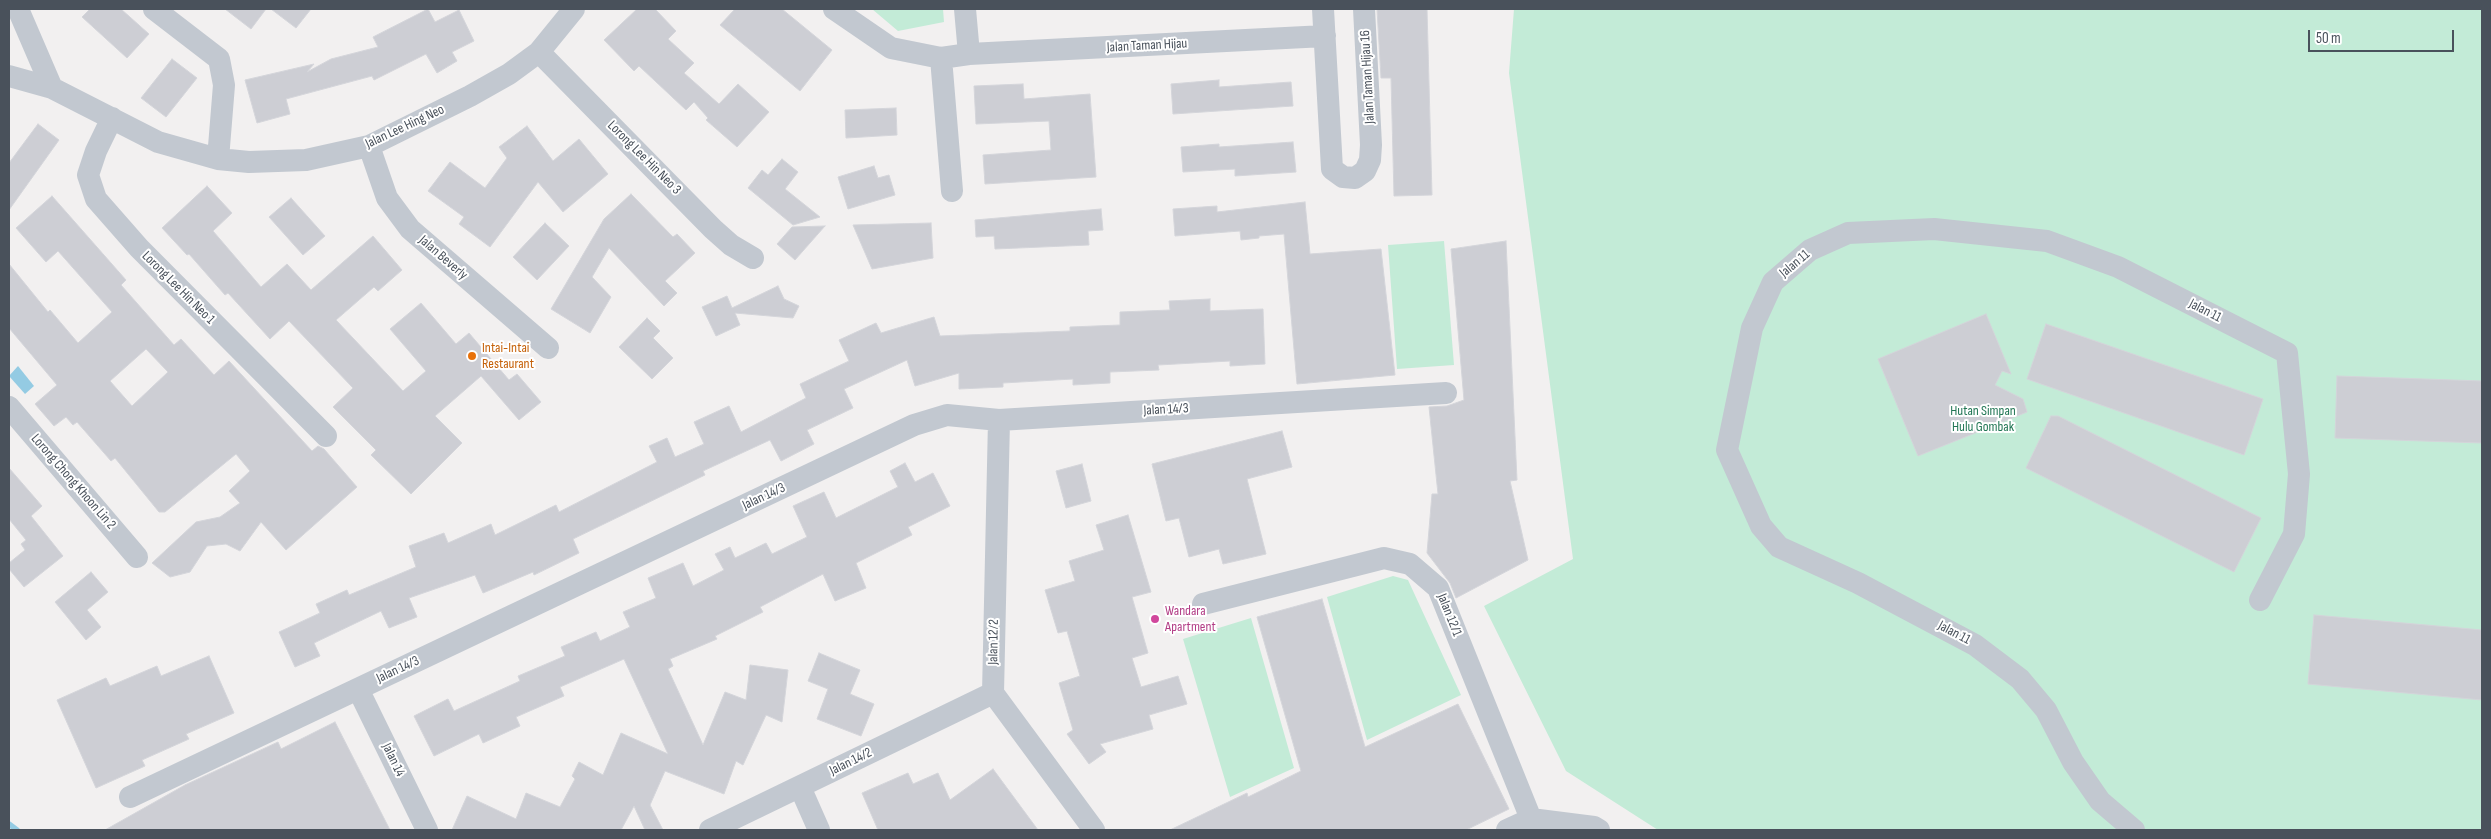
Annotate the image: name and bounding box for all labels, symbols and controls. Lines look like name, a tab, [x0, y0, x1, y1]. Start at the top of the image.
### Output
scale bar	[2311, 20, 2457, 52]
text: 50 m	[2316, 29, 2341, 48]
street label: Jalan Taman Hijau 16	[1357, 30, 1379, 124]
street label: Jalan Taman Hijau	[1106, 36, 1188, 56]
street label: Jalan Lee Hing Neo	[363, 101, 447, 153]
street label: Lorong Lee Hin Neo 3	[604, 118, 684, 198]
street label: Jalan Beverly	[415, 232, 471, 284]
street label: Jalan 11	[1776, 247, 1814, 281]
street label: Lorong Lee Hin Neo 1	[138, 248, 218, 328]
street label: Jalan 11	[2186, 296, 2224, 326]
place label: Intai-Intai Restaurant	[482, 340, 534, 372]
marker: Intai-Intai Restaurant	[466, 350, 478, 362]
street label: Jalan 14/3	[1143, 400, 1189, 420]
park label: Hutan Simpan Hulu Gombak	[1950, 403, 2016, 436]
street label: Lorong Chong Khoon Lin 2	[27, 431, 119, 533]
street label: Jalan 14/3	[740, 480, 788, 514]
street label: Jalan 12/1	[1433, 591, 1465, 639]
place label: Wandara Apartment	[1165, 603, 1216, 636]
marker: Wandara Apartment	[1149, 613, 1161, 625]
street label: Jalan 11	[1935, 618, 1973, 648]
street label: Jalan 12/2	[985, 619, 1003, 665]
street label: Jalan 14/3	[374, 653, 422, 687]
street label: Jalan 14	[378, 740, 408, 780]
street label: Jalan 14/2	[827, 745, 875, 779]

